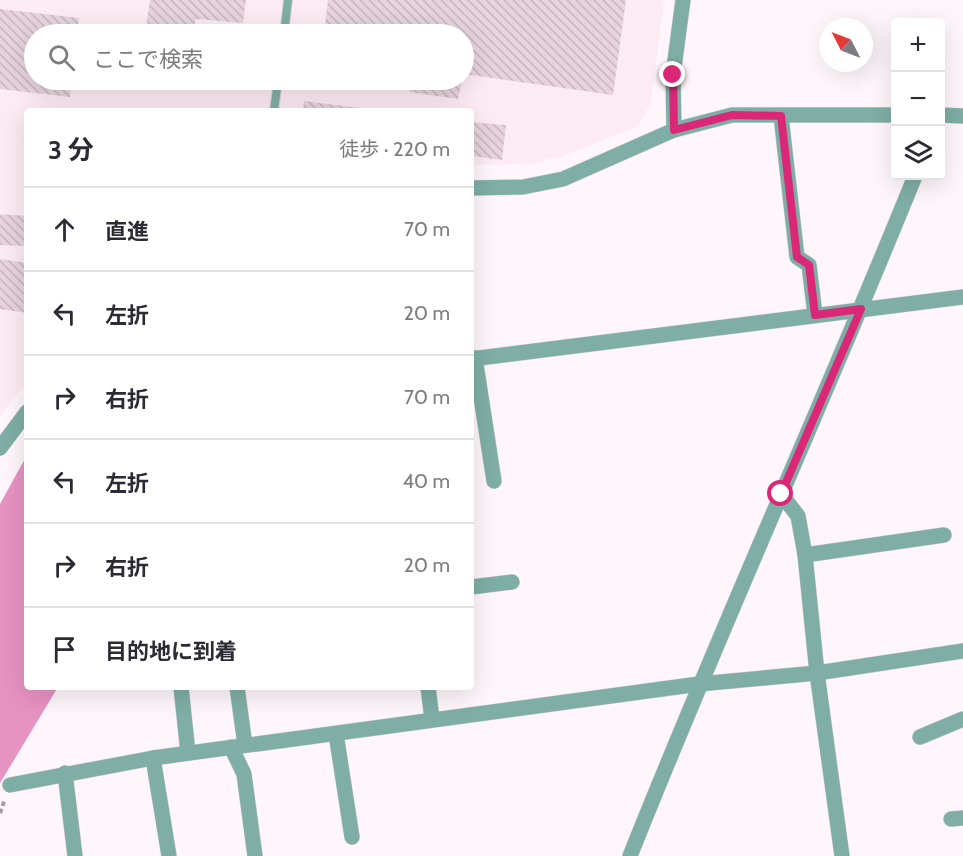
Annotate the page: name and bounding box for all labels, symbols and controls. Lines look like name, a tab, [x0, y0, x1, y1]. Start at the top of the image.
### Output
north arrow	[819, 18, 873, 72]
map controls	[891, 18, 945, 180]
button: +	[891, 18, 945, 72]
search box	[24, 24, 474, 90]
icon: search	[45, 41, 78, 74]
text: ここで検索	[93, 46, 203, 73]
route end	[659, 61, 685, 87]
button: −	[891, 72, 945, 126]
button: layers	[891, 126, 945, 180]
text: 3 分	[48, 134, 94, 166]
text: 徒歩 · 220 m	[339, 137, 450, 161]
icon: ahead	[48, 213, 81, 246]
text: 70 m	[404, 217, 450, 241]
text: 直進	[105, 218, 149, 245]
icon: left	[48, 297, 81, 330]
text: 20 m	[404, 301, 450, 325]
text: 左折	[105, 302, 149, 329]
icon: right	[48, 381, 81, 414]
text: 70 m	[404, 385, 450, 409]
text: 右折	[105, 386, 149, 413]
icon: left	[48, 465, 81, 498]
text: 40 m	[402, 469, 450, 493]
text: 左折	[105, 470, 149, 497]
route start	[767, 480, 793, 506]
icon: right	[48, 549, 81, 582]
text: 20 m	[404, 553, 450, 577]
text: 右折	[105, 554, 149, 581]
icon: arrive	[48, 633, 81, 666]
text: 目的地に到着	[105, 638, 237, 665]

